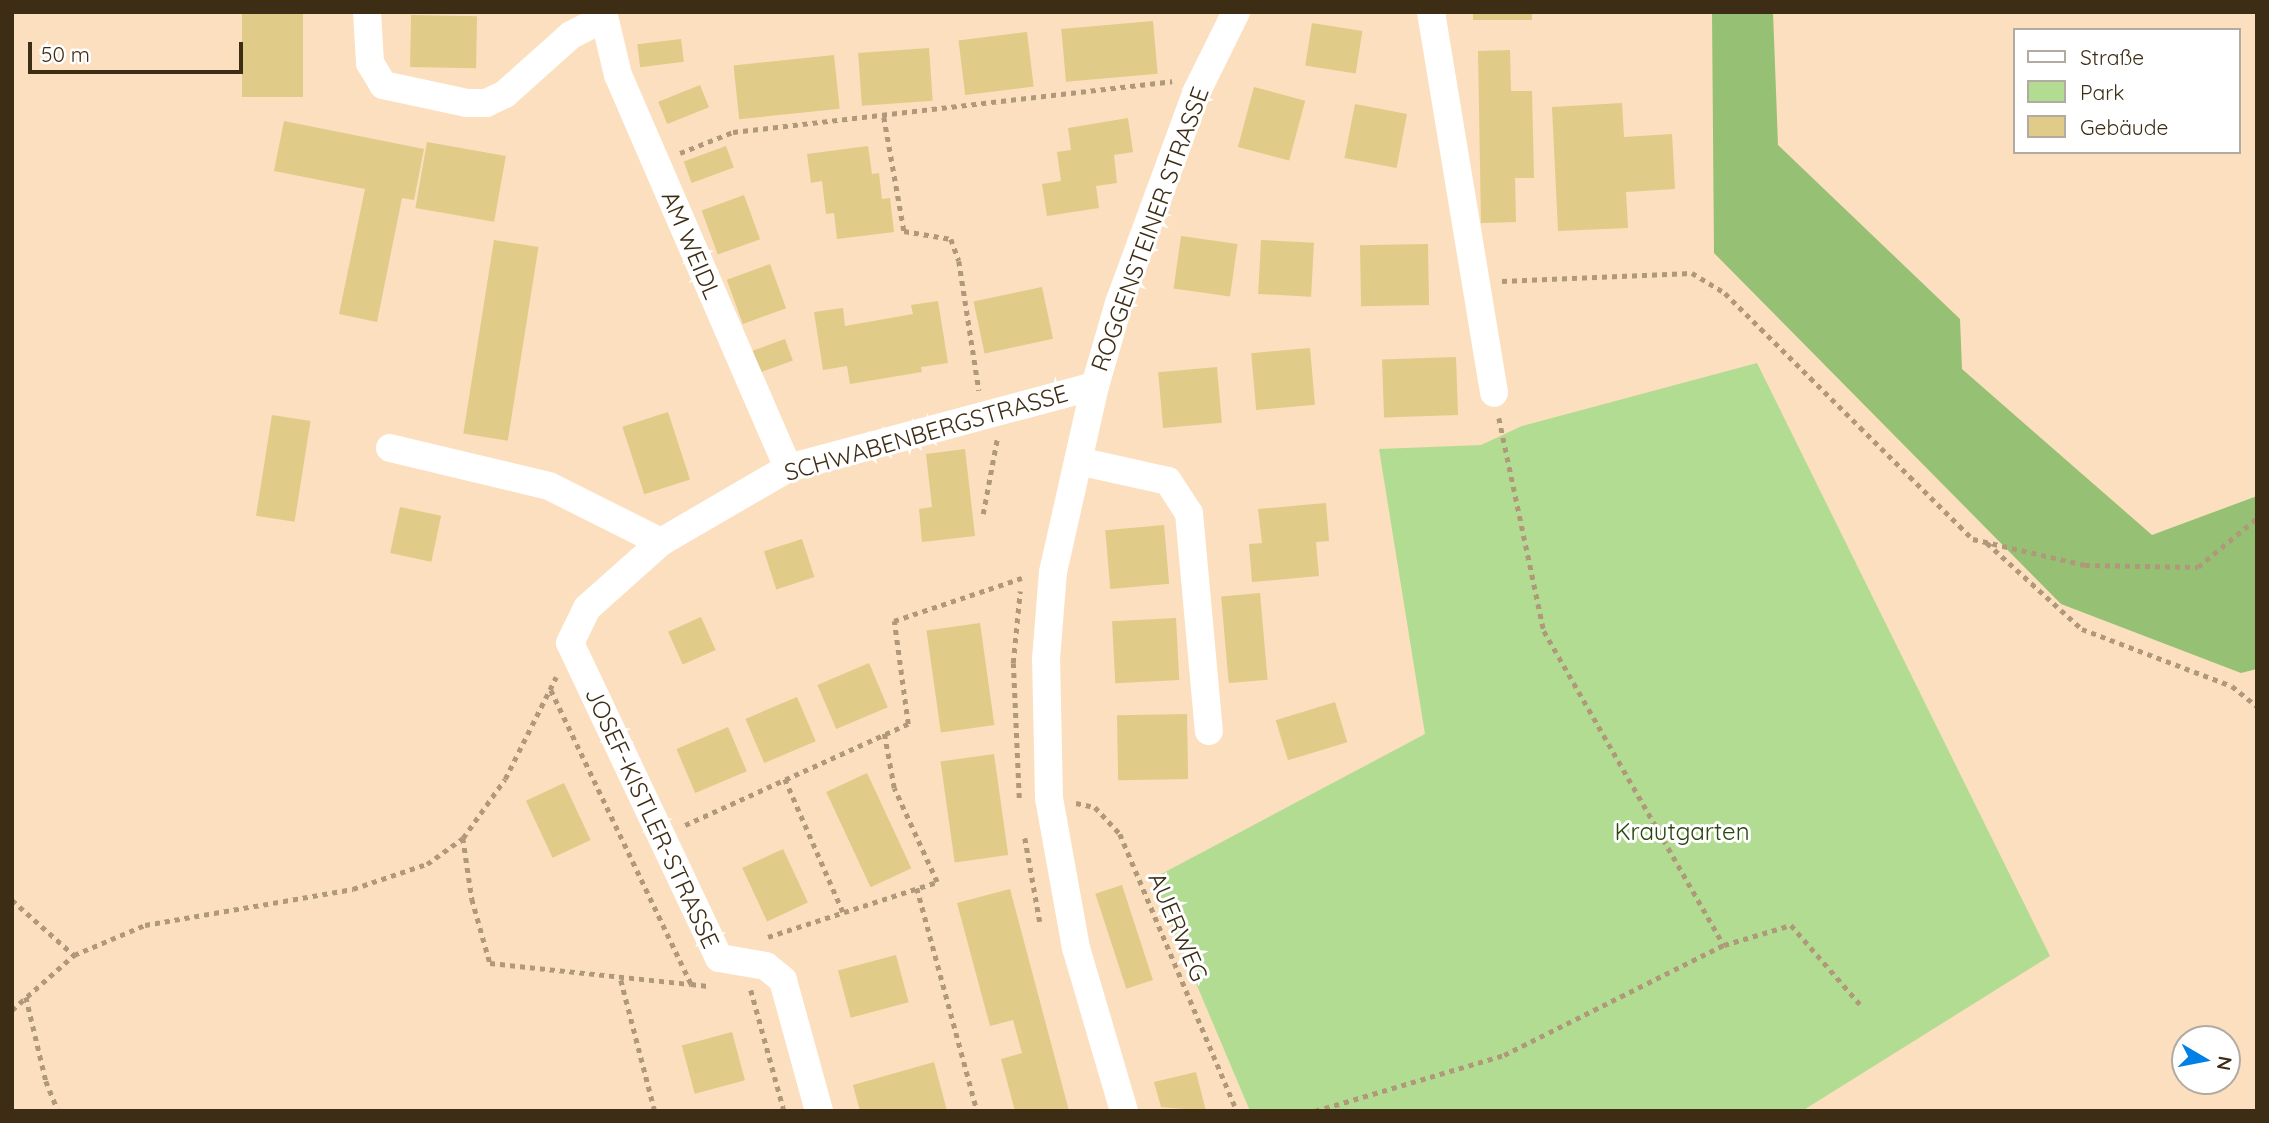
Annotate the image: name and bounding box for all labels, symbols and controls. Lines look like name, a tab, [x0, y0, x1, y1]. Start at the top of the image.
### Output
scale bar	[32, 28, 247, 72]
legend	[2014, 28, 2241, 154]
text: 50 m	[41, 41, 90, 67]
text: Straße	[2080, 44, 2144, 70]
text: Park	[2080, 79, 2124, 105]
street label: ROGGENSTEINER STRASSE	[1085, 83, 1215, 375]
text: Gebäude	[2080, 114, 2168, 140]
street label: AM WEIDL	[655, 187, 727, 303]
street label: SCHWABENBERGSTRASSE	[781, 379, 1071, 487]
street label: JOSEF-KISTLER-STRASSE	[579, 683, 725, 953]
park label: Krautgarten	[1614, 818, 1750, 846]
street label: AUERWEG	[1142, 868, 1214, 986]
north arrow	[2171, 1025, 2241, 1095]
text: N	[2212, 1054, 2238, 1072]

